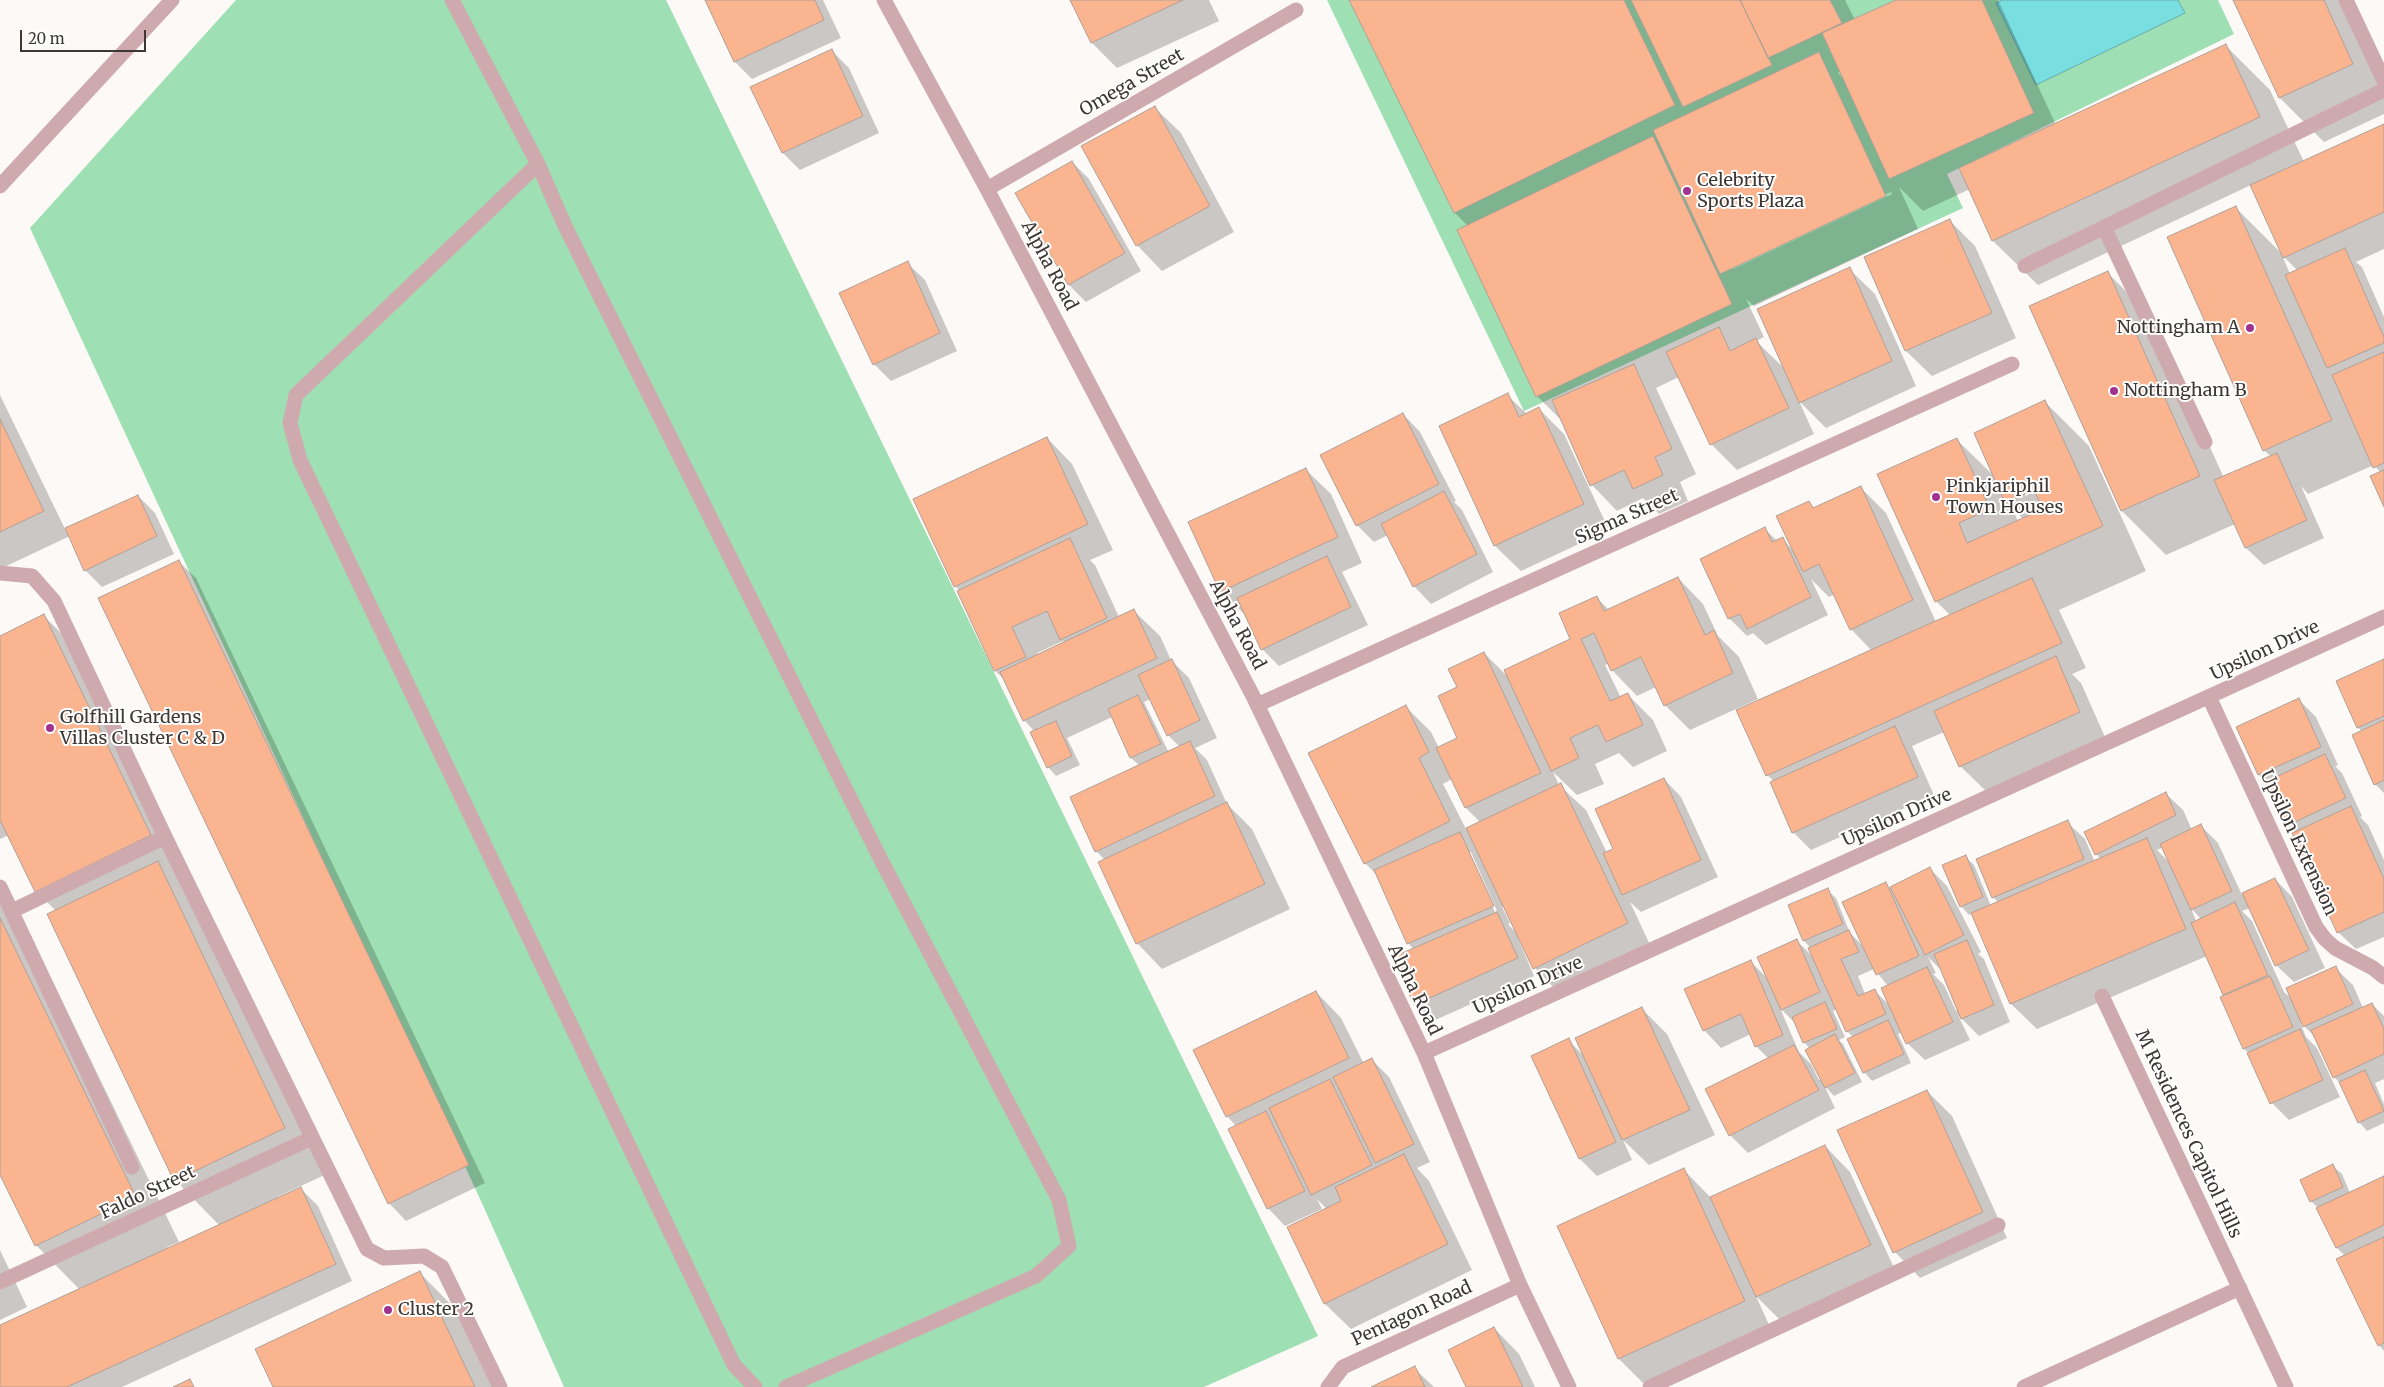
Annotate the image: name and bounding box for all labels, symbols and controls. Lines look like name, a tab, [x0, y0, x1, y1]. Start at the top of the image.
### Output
scale bar	[22, 20, 149, 52]
text: 20 m	[28, 29, 65, 48]
street label: Omega Street	[1076, 44, 1188, 122]
place label: Celebrity Sports Plaza	[1697, 170, 1804, 212]
marker: Celebrity Sports Plaza	[1681, 185, 1693, 197]
street label: Alpha Road	[1016, 217, 1082, 315]
place label: Nottingham A	[2117, 317, 2240, 339]
marker: Nottingham A	[2244, 322, 2256, 334]
place label: Nottingham B	[2124, 380, 2247, 402]
marker: Nottingham B	[2108, 385, 2120, 397]
place label: Pinkjariphil Town Houses	[1946, 476, 2063, 518]
street label: Sigma Street	[1572, 485, 1682, 549]
marker: Pinkjariphil Town Houses	[1930, 491, 1942, 503]
street label: Alpha Road	[1204, 576, 1270, 674]
street label: Upsilon Drive	[2207, 616, 2323, 686]
place label: Golfhill Gardens Villas Cluster C & D	[60, 707, 225, 750]
marker: Golfhill Gardens Villas Cluster C & D	[44, 722, 56, 734]
street label: Upsilon Extension	[2255, 767, 2341, 919]
street label: Upsilon Drive	[1839, 784, 1955, 852]
street label: Alpha Road	[1383, 941, 1445, 1039]
street label: Upsilon Drive	[1470, 952, 1586, 1020]
street label: M Residences Capitol Hills	[2130, 1026, 2246, 1242]
street label: Faldo Street	[97, 1162, 199, 1224]
street label: Pentagon Road	[1348, 1277, 1476, 1351]
place label: Cluster 2	[398, 1299, 474, 1321]
marker: Cluster 2	[382, 1304, 394, 1316]

